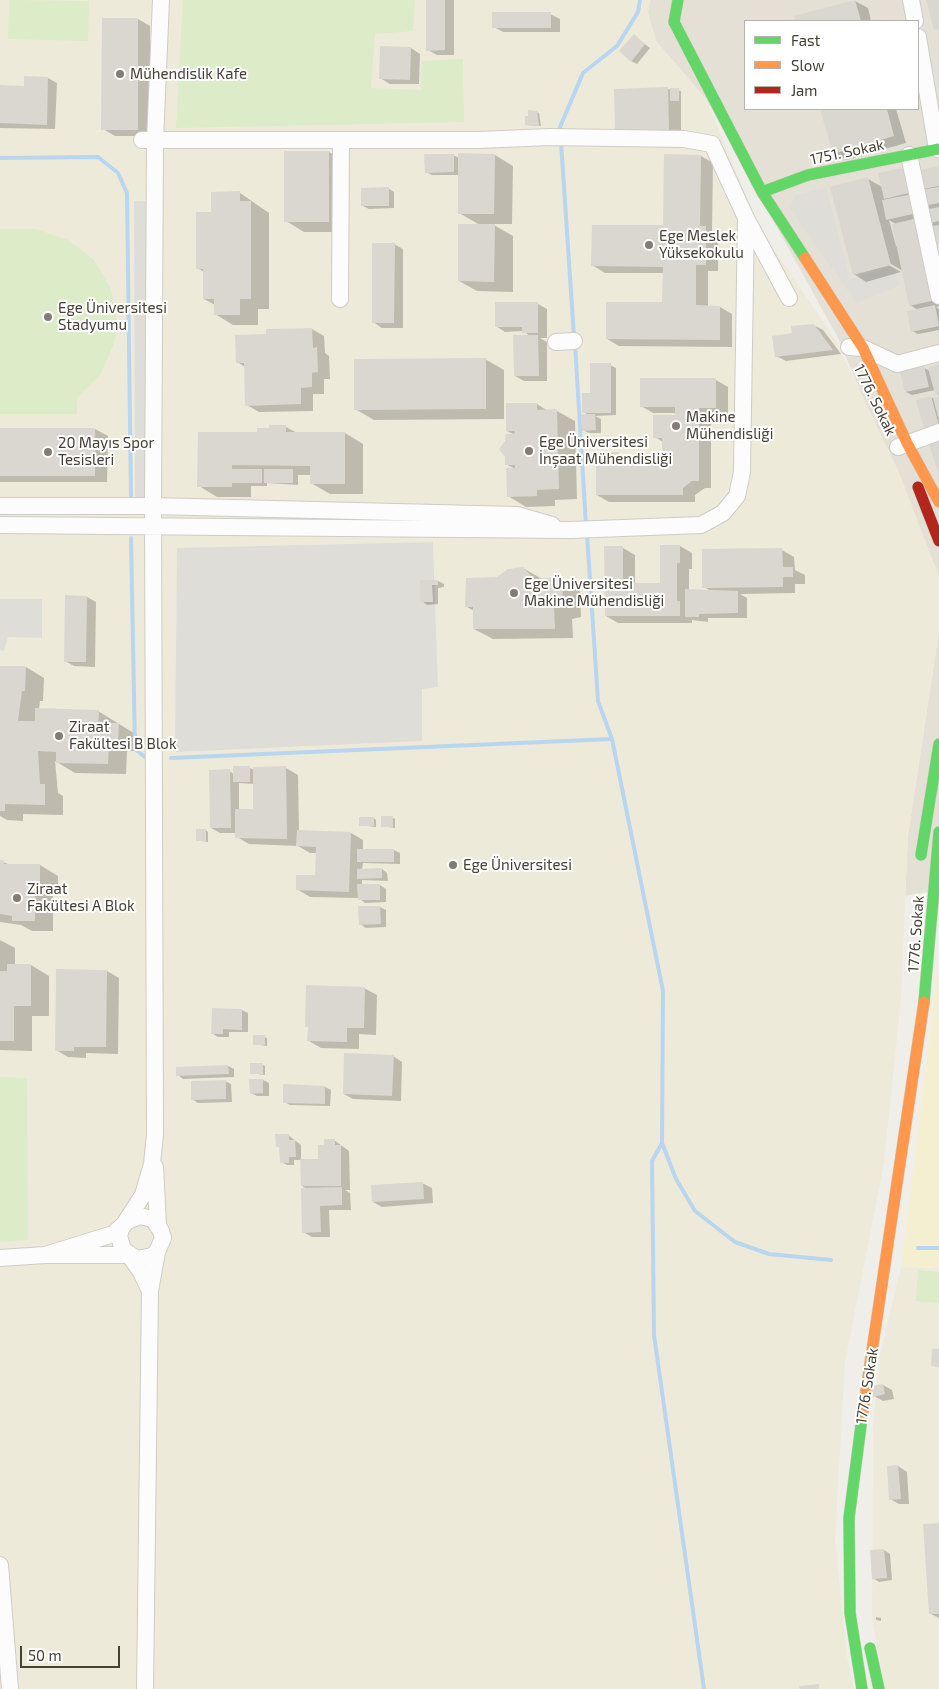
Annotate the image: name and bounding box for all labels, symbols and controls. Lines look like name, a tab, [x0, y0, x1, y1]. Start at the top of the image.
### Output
legend	[744, 20, 919, 110]
text: Fast	[791, 31, 820, 49]
text: Slow	[791, 56, 825, 74]
place label: Mühendislik Kafe	[130, 65, 247, 83]
marker: Mühendislik Kafe	[114, 68, 126, 80]
text: Jam	[791, 81, 817, 99]
street label: 1751. Sokak	[809, 135, 885, 169]
place label: Ege Meslek Yüksekokulu	[659, 227, 744, 262]
marker: Ege Meslek Yüksekokulu	[643, 239, 655, 251]
place label: Ege Üniversitesi Stadyumu	[58, 299, 167, 334]
marker: Ege Üniversitesi Stadyumu	[42, 311, 54, 323]
street label: 1776. Sokak	[850, 361, 900, 439]
place label: Makine Mühendisliği	[686, 408, 773, 443]
marker: Makine Mühendisliği	[670, 420, 682, 432]
place label: Ege Üniversitesi İnşaat Mühendisliği	[539, 433, 672, 468]
place label: 20 Mayıs Spor Tesisleri	[58, 434, 154, 469]
marker: Ege Üniversitesi İnşaat Mühendisliği	[523, 445, 535, 457]
marker: 20 Mayıs Spor Tesisleri	[42, 446, 54, 458]
place label: Ege Üniversitesi Makine Mühendisliği	[524, 575, 664, 610]
marker: Ege Üniversitesi Makine Mühendisliği	[508, 587, 520, 599]
place label: Ziraat Fakültesi B Blok	[69, 718, 177, 753]
marker: Ziraat Fakültesi B Blok	[53, 730, 65, 742]
place label: Ege Üniversitesi	[463, 856, 572, 874]
marker: Ege Üniversitesi	[447, 859, 459, 871]
place label: Ziraat Fakültesi A Blok	[27, 880, 135, 915]
marker: Ziraat Fakültesi A Blok	[11, 892, 23, 904]
street label: 1776. Sokak	[904, 895, 928, 973]
street label: 1776. Sokak	[852, 1347, 882, 1425]
scale bar	[22, 1636, 122, 1668]
text: 50 m	[28, 1646, 62, 1664]

